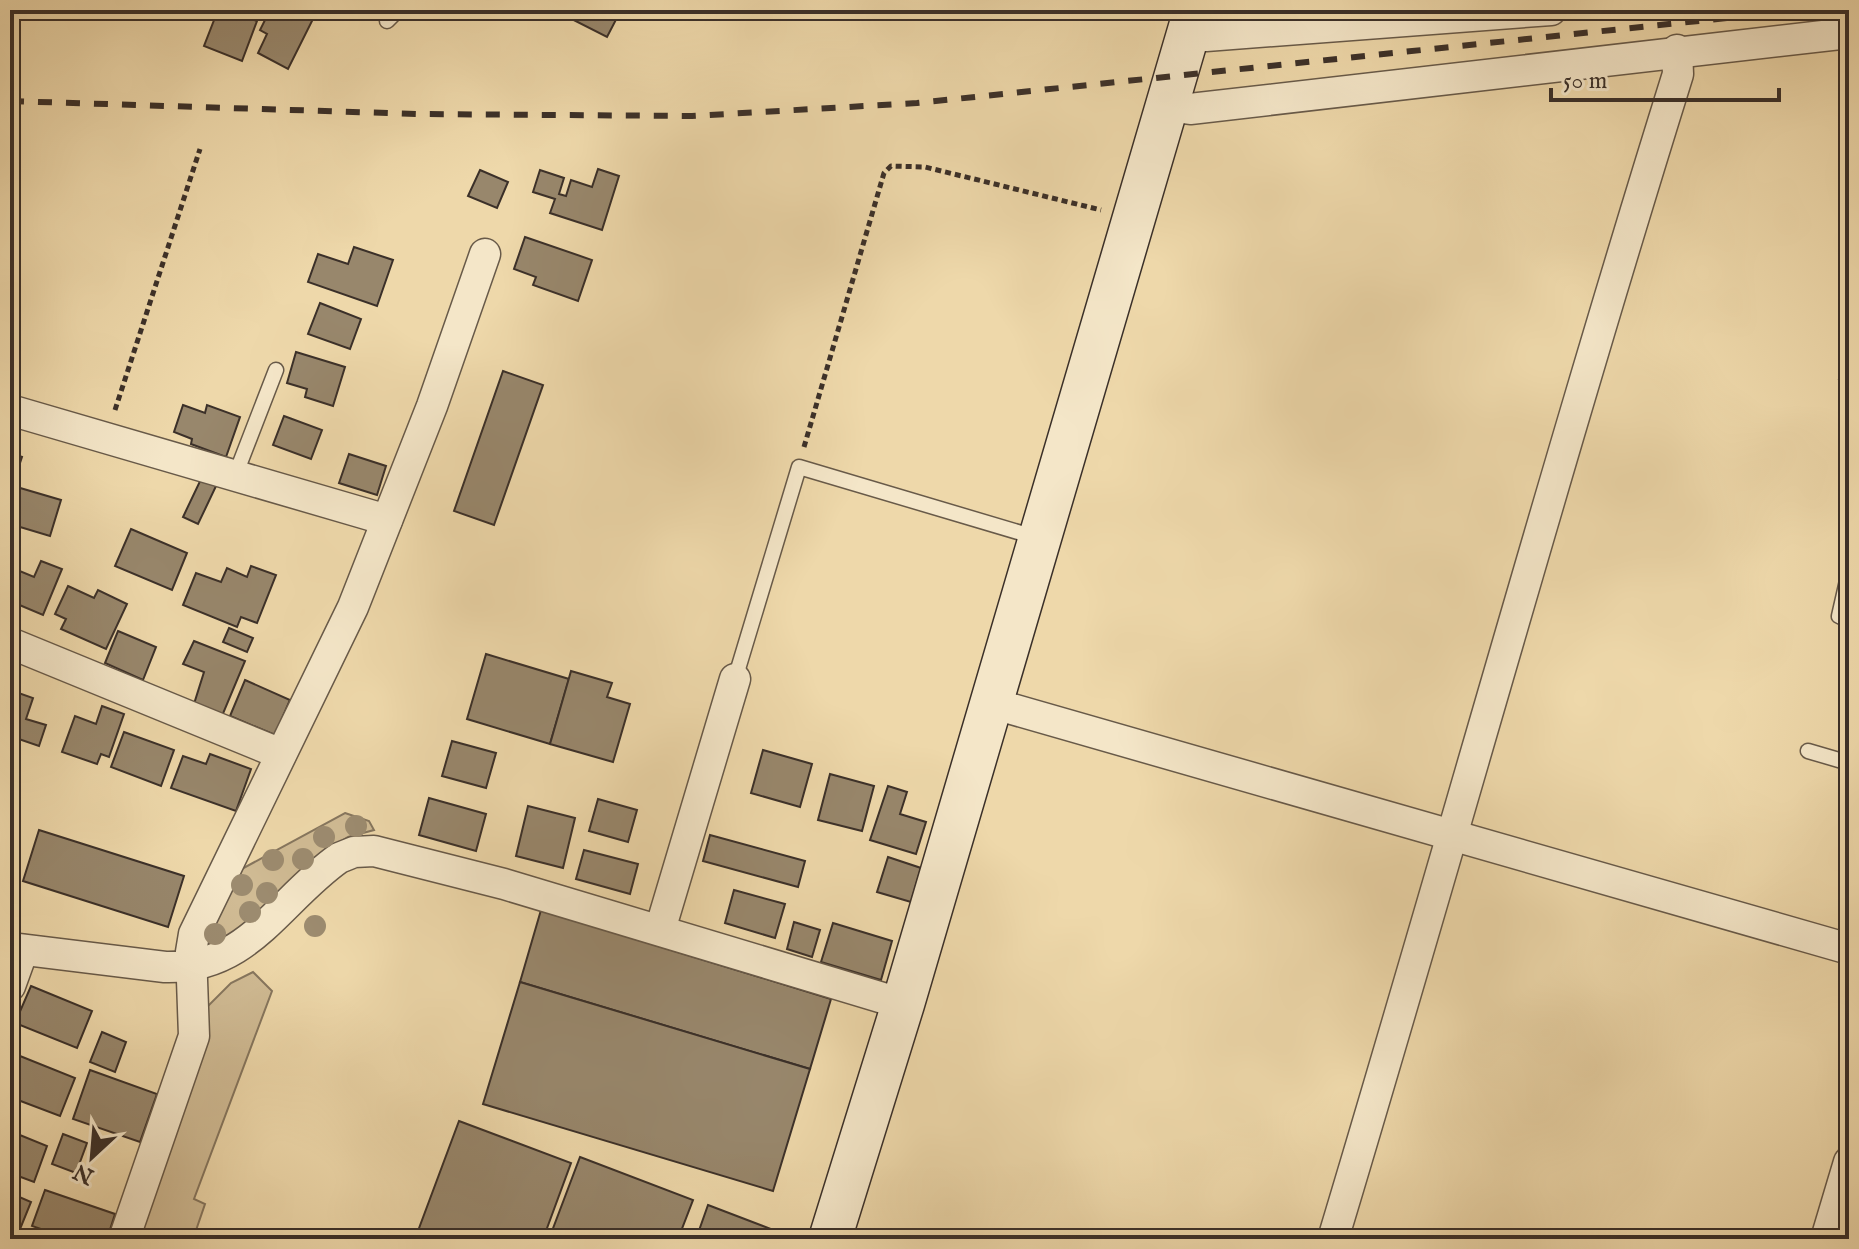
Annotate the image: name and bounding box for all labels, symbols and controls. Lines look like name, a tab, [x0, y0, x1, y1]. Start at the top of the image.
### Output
scale bar	[1551, 52, 1779, 102]
text: 50 m	[1563, 66, 1607, 97]
north arrow	[52, 1117, 132, 1197]
text: N	[69, 1156, 100, 1190]

